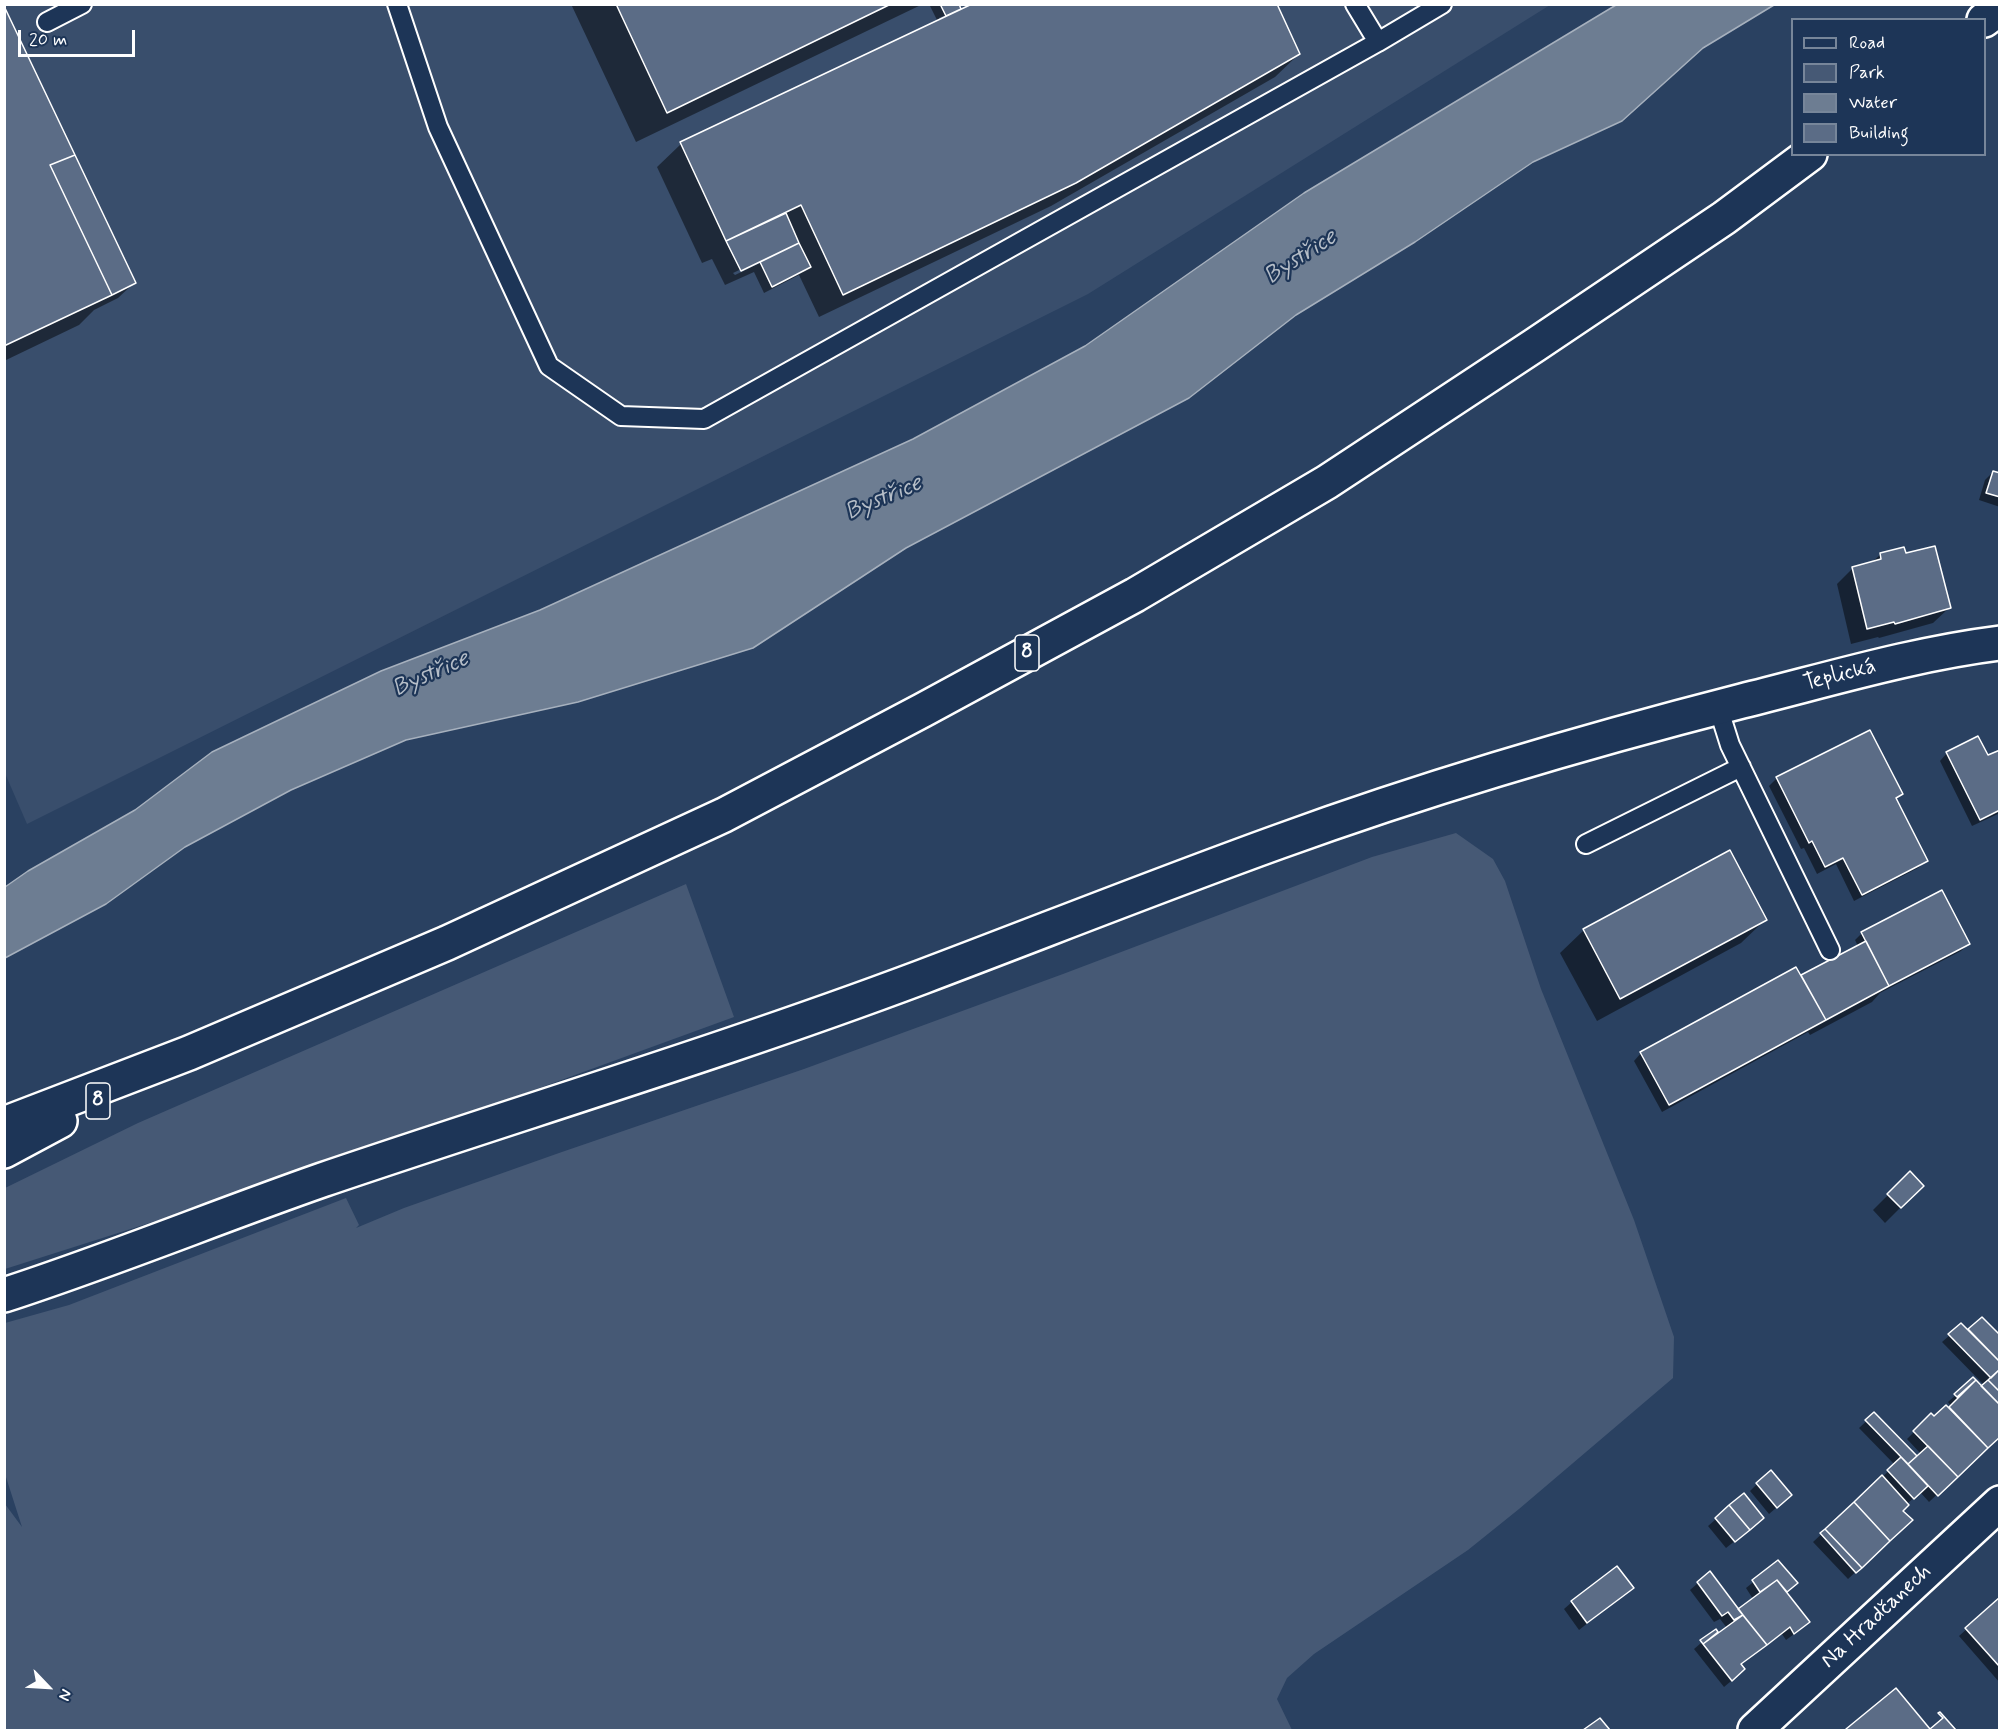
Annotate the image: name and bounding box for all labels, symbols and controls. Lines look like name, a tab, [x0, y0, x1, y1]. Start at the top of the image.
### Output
scale bar	[21, 18, 138, 56]
legend	[1791, 18, 1986, 156]
text: 20 m	[29, 28, 67, 52]
text: Road	[1849, 31, 1885, 55]
text: Park	[1849, 61, 1885, 85]
text: Water	[1849, 91, 1897, 115]
text: Building	[1849, 121, 1909, 145]
water label: Bystřice	[1259, 224, 1343, 292]
water label: Bystřice	[841, 470, 927, 528]
road number: 8	[1015, 635, 1039, 671]
water label: Bystřice	[388, 645, 474, 705]
street label: Teplická	[1801, 654, 1879, 698]
road number: 8	[86, 1083, 110, 1119]
street label: Na Hradčanech	[1816, 1559, 1938, 1675]
north arrow	[18, 1657, 78, 1717]
text: N	[53, 1686, 77, 1704]

